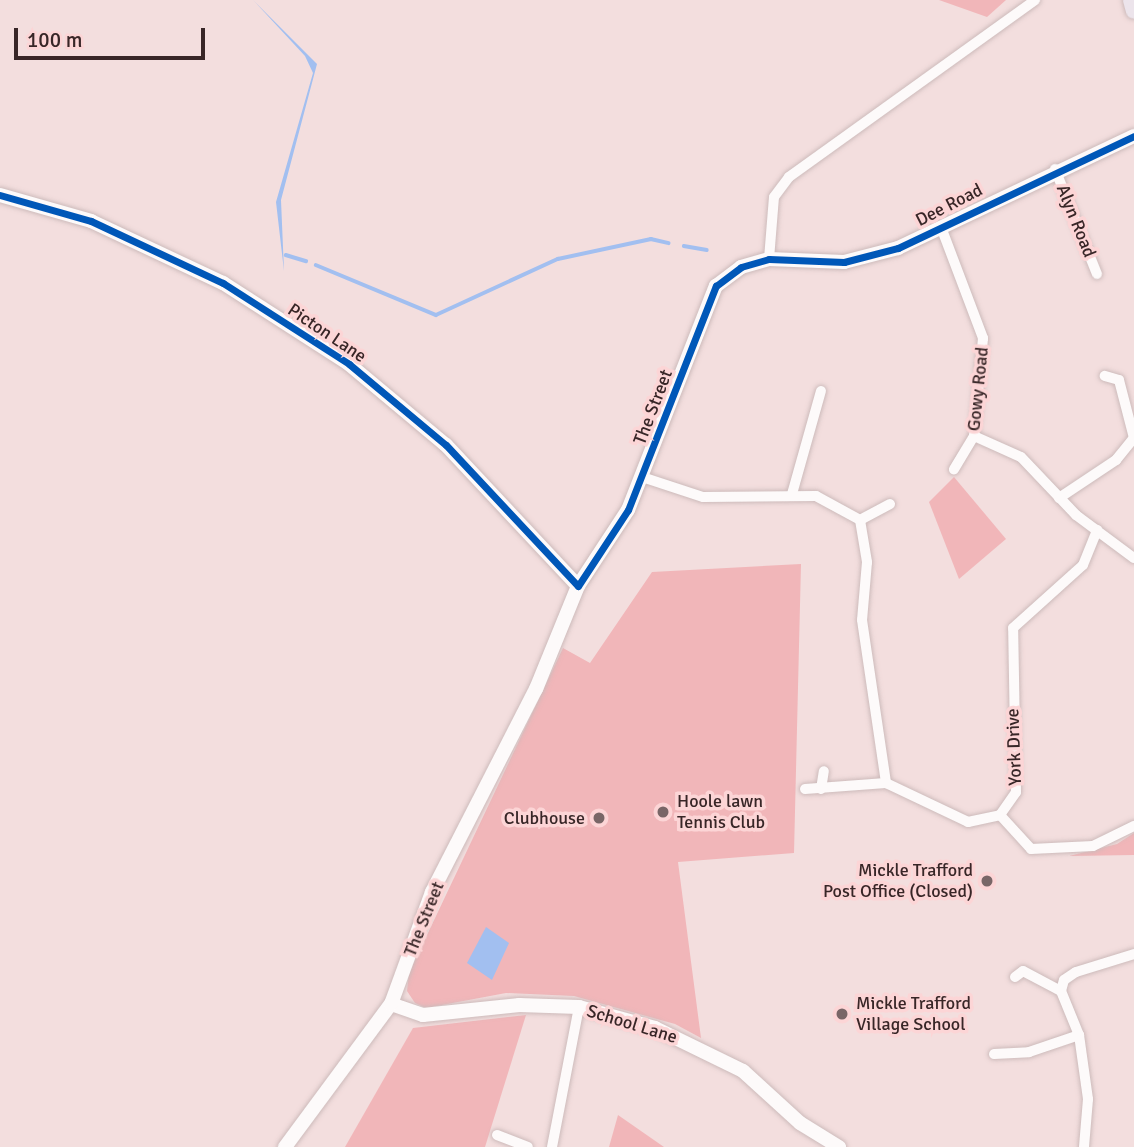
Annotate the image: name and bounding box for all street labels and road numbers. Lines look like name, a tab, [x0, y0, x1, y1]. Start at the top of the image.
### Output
street label: Dee Road	[912, 179, 986, 231]
street label: Alyn Road	[1052, 181, 1100, 261]
street label: Picton Lane	[284, 299, 370, 367]
street label: Gowy Road	[963, 346, 993, 432]
street label: The Street	[629, 366, 677, 448]
street label: York Drive	[1002, 708, 1026, 786]
street label: The Street	[399, 879, 449, 959]
street label: School Lane	[584, 1000, 680, 1048]

